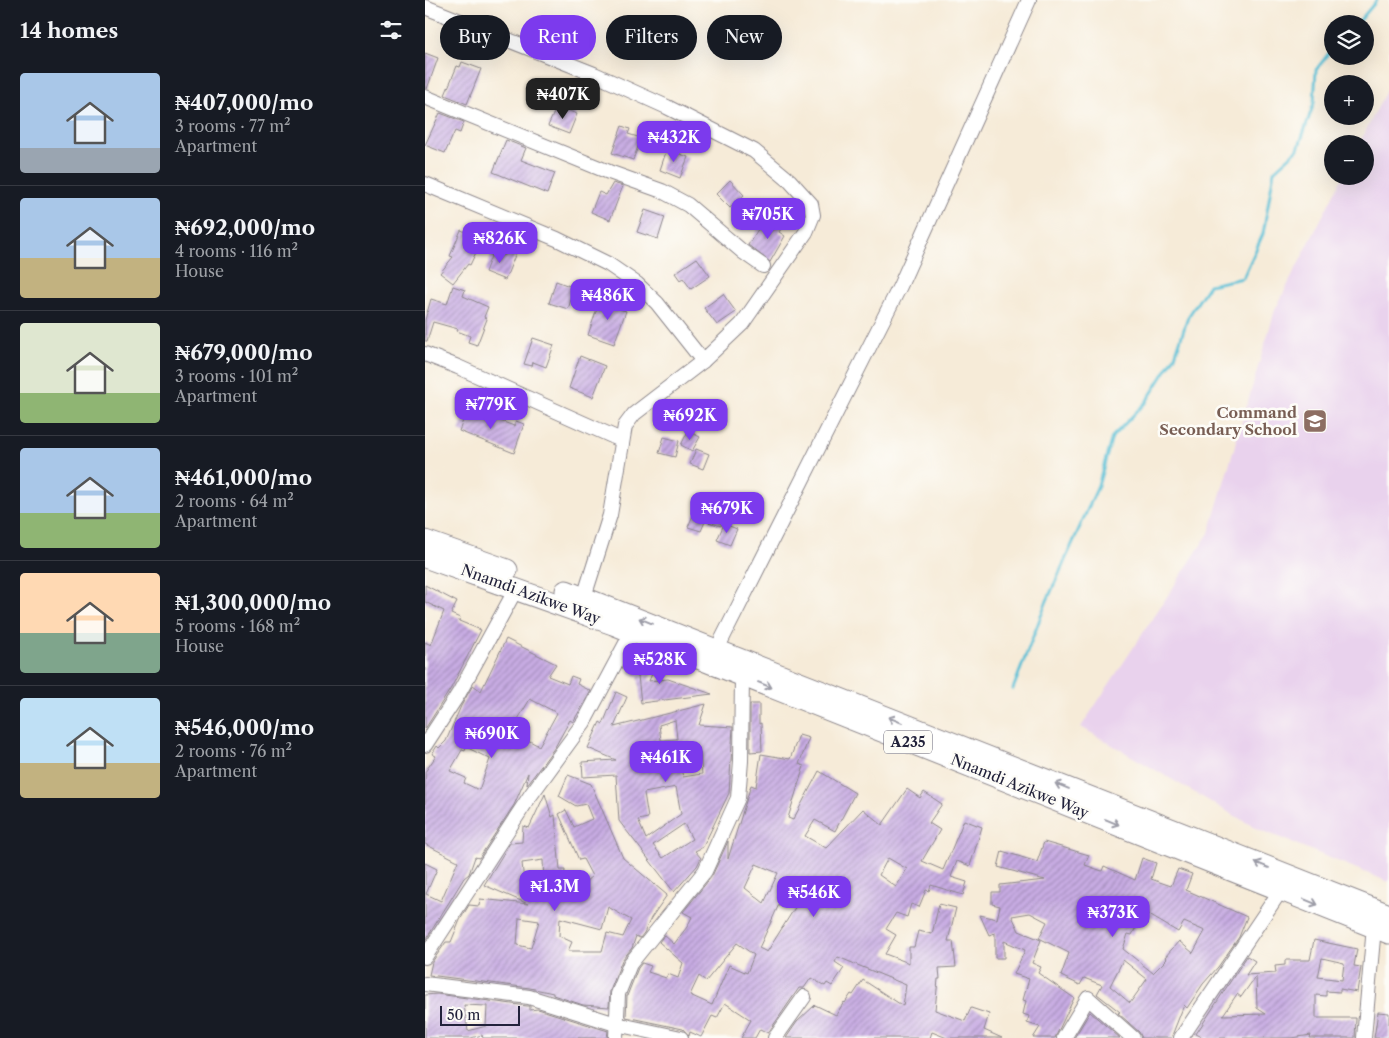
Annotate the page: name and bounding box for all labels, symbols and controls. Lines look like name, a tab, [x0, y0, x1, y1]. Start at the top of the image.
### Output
chip: Buy	[440, 15, 510, 60]
chip: Rent	[520, 15, 596, 60]
chip: Filters	[606, 15, 697, 60]
chip: New	[707, 15, 782, 60]
map controls	[1324, 15, 1374, 185]
button: layers	[1324, 15, 1374, 65]
icon: filters	[377, 16, 405, 44]
text: 14 homes	[20, 18, 118, 43]
button: +	[1324, 75, 1374, 125]
pin: ₦407K	[528, 78, 598, 120]
text: ₦407K	[537, 84, 589, 104]
text: ₦407,000/mo	[175, 90, 313, 115]
icon: home	[60, 93, 120, 153]
text: 3 rooms · 77 m²	[175, 116, 291, 136]
pin: ₦432K	[639, 120, 709, 163]
text: ₦432K	[648, 127, 700, 147]
button: −	[1324, 135, 1374, 185]
text: Apartment	[175, 136, 257, 156]
pin: ₦705K	[733, 198, 803, 240]
text: ₦705K	[742, 204, 794, 224]
text: ₦692,000/mo	[175, 215, 315, 240]
icon: home	[60, 218, 120, 278]
pin: ₦826K	[465, 222, 535, 264]
text: ₦826K	[473, 228, 527, 248]
text: 4 rooms · 116 m²	[175, 241, 298, 261]
text: House	[175, 261, 224, 281]
pin: ₦486K	[573, 278, 643, 321]
text: ₦486K	[581, 285, 635, 305]
text: ₦679,000/mo	[175, 340, 313, 365]
icon: home	[60, 343, 120, 403]
text: 3 rooms · 101 m²	[175, 366, 298, 386]
text: Apartment	[175, 386, 257, 406]
pin: ₦779K	[456, 388, 526, 430]
text: ₦779K	[466, 394, 516, 414]
pin: ₦692K	[655, 398, 725, 441]
place label: Command Secondary School	[1159, 403, 1297, 439]
text: ₦692K	[664, 405, 716, 425]
school or university icon: Command Secondary School	[1302, 408, 1328, 434]
text: ₦461,000/mo	[175, 465, 312, 490]
icon: home	[60, 468, 120, 528]
text: 2 rooms · 64 m²	[175, 491, 294, 511]
pin: ₦679K	[692, 492, 762, 534]
text: ₦679K	[701, 498, 753, 518]
text: Apartment	[175, 511, 257, 531]
street label: Nnamdi Azikwe Way	[459, 560, 604, 628]
text: ₦1,300,000/mo	[175, 590, 331, 615]
icon: home	[60, 593, 120, 653]
text: 5 rooms · 168 m²	[175, 616, 300, 636]
one-way arrow	[639, 616, 655, 625]
text: House	[175, 636, 224, 656]
pin: ₦528K	[625, 642, 695, 685]
text: ₦528K	[634, 649, 686, 669]
one-way arrow	[757, 681, 772, 690]
one-way arrow	[888, 714, 903, 724]
text: ₦546,000/mo	[175, 715, 314, 740]
pin: ₦690K	[457, 716, 527, 759]
icon: home	[60, 718, 120, 778]
text: ₦690K	[465, 723, 519, 743]
road number: A235	[884, 730, 932, 754]
pin: ₦461K	[631, 740, 701, 783]
text: 2 rooms · 76 m²	[175, 741, 292, 761]
text: ₦461K	[641, 747, 691, 767]
street label: Nnamdi Azikwe Way	[948, 750, 1092, 823]
text: Apartment	[175, 761, 257, 781]
one-way arrow	[1055, 781, 1071, 790]
one-way arrow	[1104, 819, 1119, 828]
one-way arrow	[1255, 860, 1270, 869]
pin: ₦1.3M	[520, 870, 590, 912]
text: ₦1.3M	[530, 876, 580, 896]
pin: ₦546K	[779, 876, 849, 918]
text: ₦546K	[788, 882, 840, 902]
pin: ₦373K	[1078, 896, 1148, 938]
one-way arrow	[1303, 898, 1318, 907]
text: ₦373K	[1088, 902, 1138, 922]
scale bar	[440, 1003, 520, 1026]
text: 50 m	[447, 1006, 480, 1024]

